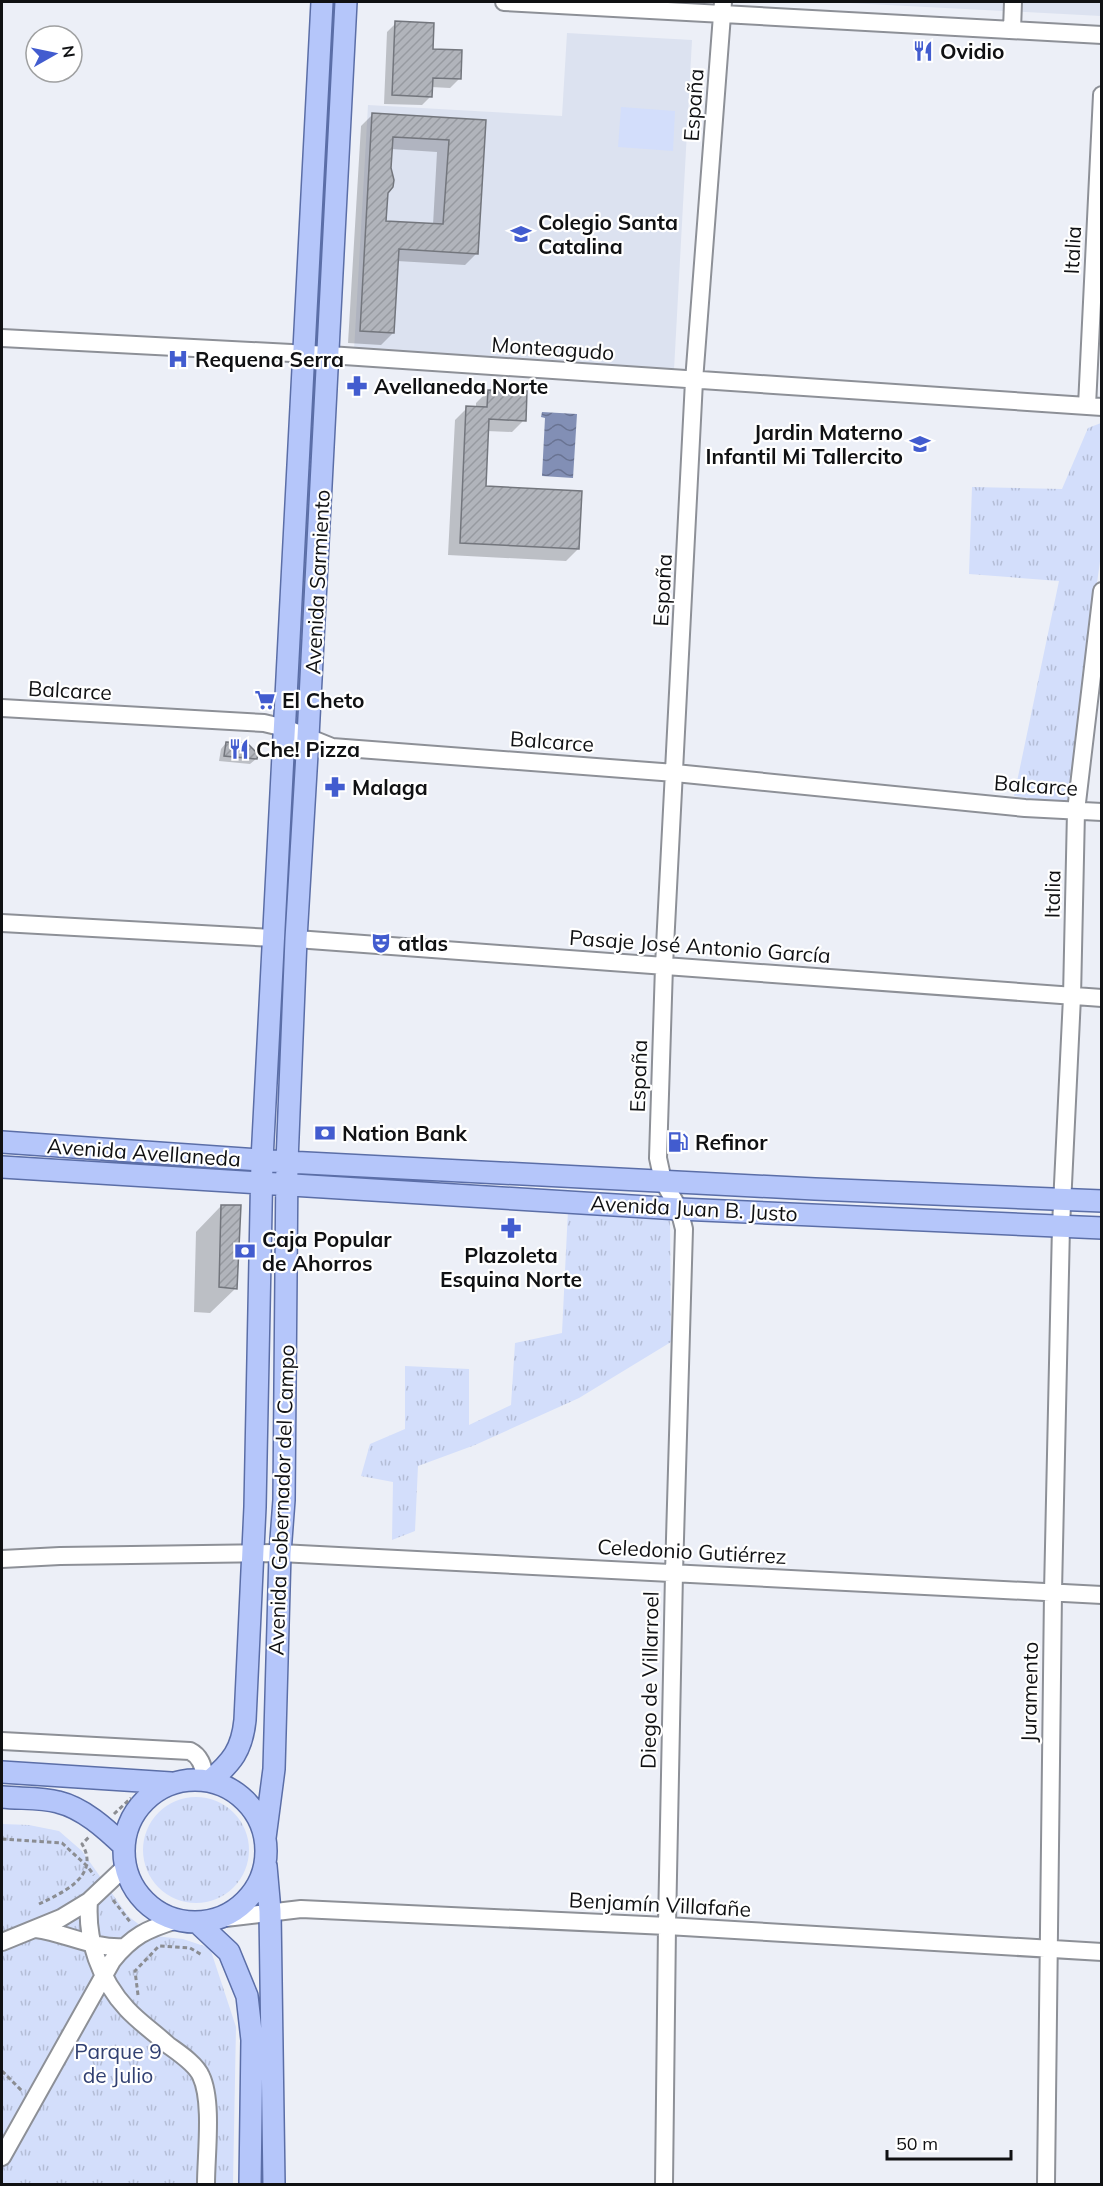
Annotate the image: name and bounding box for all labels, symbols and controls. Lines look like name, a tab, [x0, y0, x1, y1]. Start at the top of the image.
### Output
north arrow	[24, 24, 84, 84]
place label: Ovidio	[940, 38, 1004, 64]
restaurant icon: Ovidio	[911, 39, 935, 63]
text: N	[58, 44, 80, 59]
street label: España	[677, 68, 709, 142]
place label: Colegio Santa Catalina	[538, 209, 678, 259]
school or university icon: Colegio Santa Catalina	[509, 222, 533, 246]
street label: Italia	[1058, 225, 1086, 275]
street label: Monteagudo	[491, 331, 615, 365]
place label: Requena Serra	[195, 346, 344, 372]
hospital icon: Requena Serra	[166, 347, 190, 371]
place label: Avellaneda Norte	[374, 373, 548, 399]
pharmacy icon: Avellaneda Norte	[345, 374, 369, 398]
place label: Jardin Materno Infantil Mi Tallercito	[706, 419, 903, 469]
school or university icon: Jardin Materno Infantil Mi Tallercito	[908, 432, 932, 456]
street label: Avenida Sarmiento	[299, 489, 335, 675]
street label: España	[647, 553, 677, 627]
street label: Balcarce	[27, 675, 113, 705]
place label: El Cheto	[282, 687, 365, 713]
supermarket icon: El Cheto	[253, 688, 277, 712]
street label: Balcarce	[509, 725, 595, 757]
place label: Che! Pizza	[256, 736, 360, 762]
restaurant icon: Che! Pizza	[227, 737, 251, 761]
street label: Balcarce	[993, 769, 1079, 801]
place label: Malaga	[352, 774, 428, 800]
pharmacy icon: Malaga	[323, 775, 347, 799]
street label: Italia	[1039, 870, 1065, 918]
street label: Pasaje José Antonio García	[568, 924, 832, 968]
place label: atlas	[398, 930, 448, 956]
theatre icon: atlas	[369, 931, 393, 955]
street label: España	[624, 1039, 652, 1113]
place label: Nation Bank	[342, 1120, 467, 1146]
bank icon: Nation Bank	[313, 1121, 337, 1145]
place label: Refinor	[695, 1129, 768, 1155]
fuel station icon: Refinor	[666, 1130, 690, 1154]
street label: Avenida Avellaneda	[46, 1132, 242, 1172]
street label: Avenida Juan B. Justo	[590, 1190, 798, 1226]
pharmacy icon: Plazoleta Esquina Norte	[499, 1216, 523, 1240]
place label: Caja Popular de Ahorros	[262, 1226, 392, 1276]
bank icon: Caja Popular de Ahorros	[233, 1239, 257, 1263]
place label: Plazoleta Esquina Norte	[440, 1242, 582, 1292]
street label: Avenida Gobernador del Campo	[263, 1344, 299, 1656]
street label: Celedonio Gutiérrez	[597, 1533, 787, 1569]
street label: Diego de Villarroel	[634, 1591, 664, 1769]
street label: Juramento	[1015, 1641, 1043, 1743]
street label: Benjamín Villafañe	[568, 1886, 752, 1922]
park label: Parque 9 de Julio	[74, 2038, 162, 2088]
scale bar	[887, 2123, 1012, 2161]
text: 50 m	[896, 2132, 938, 2155]

